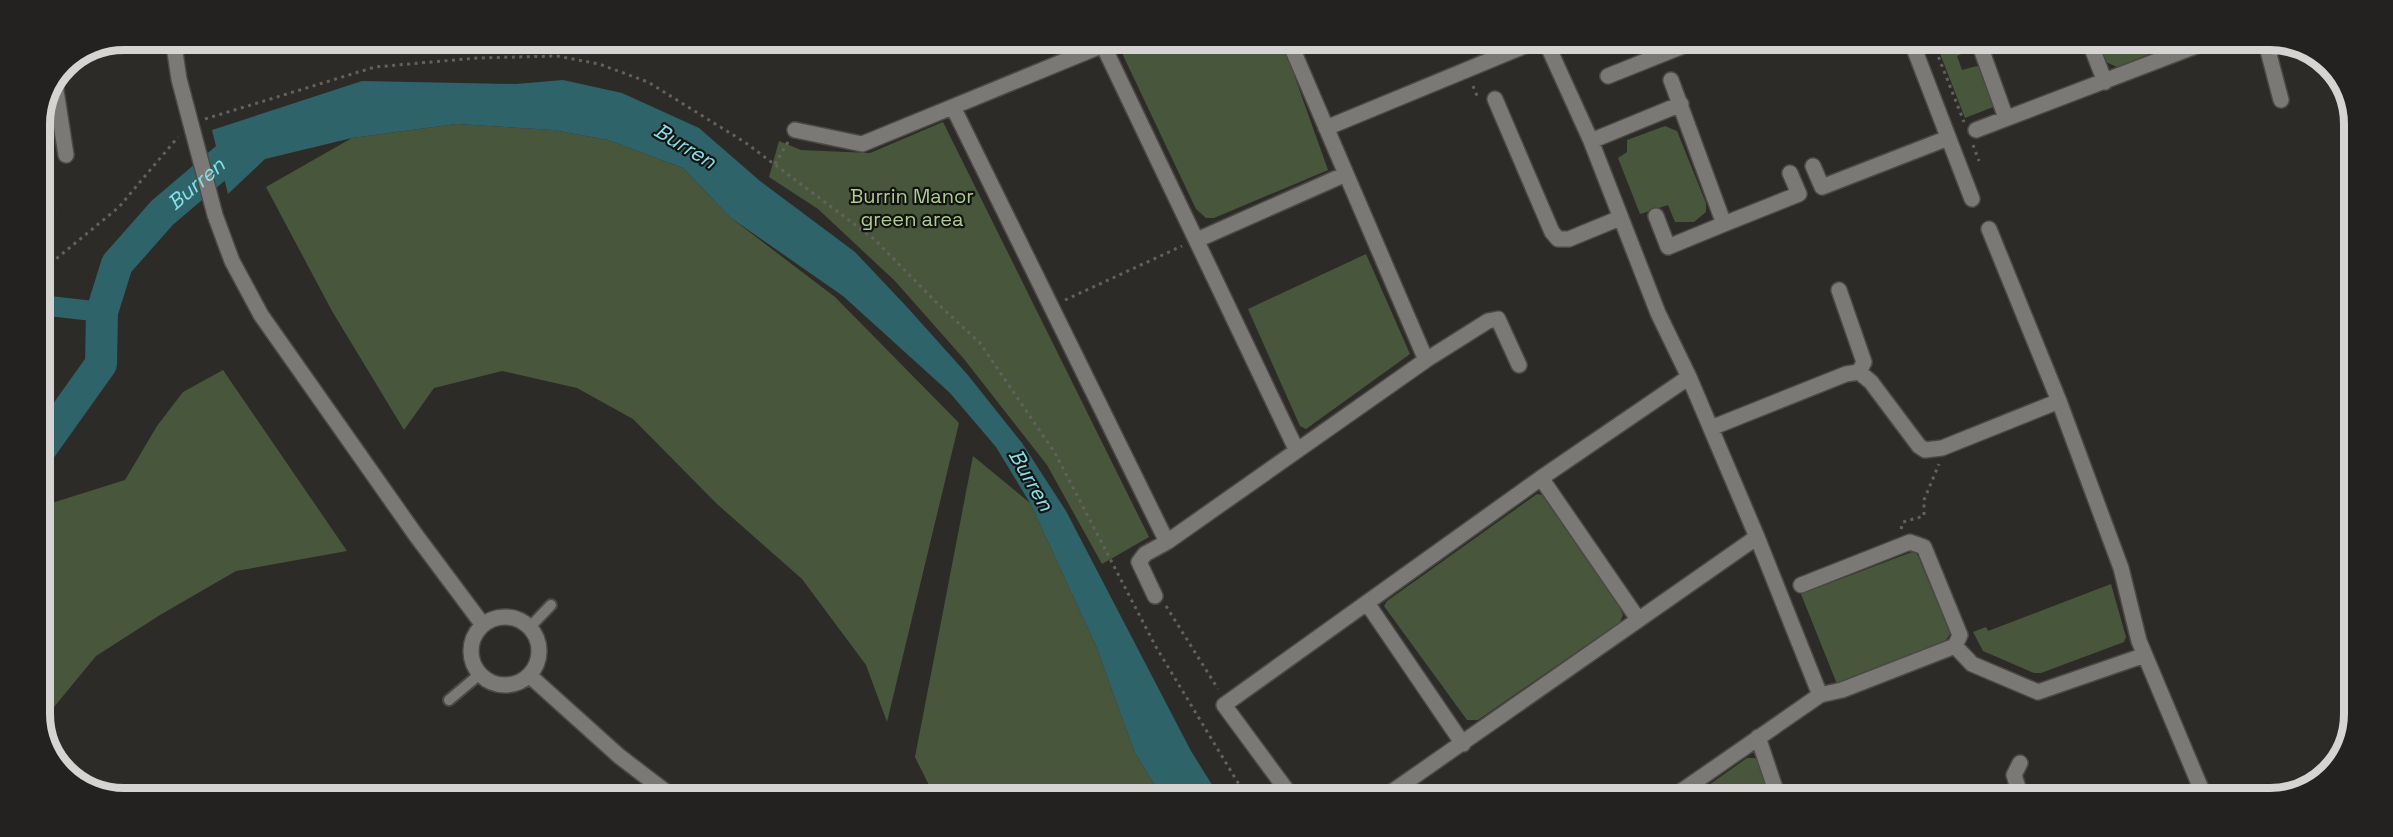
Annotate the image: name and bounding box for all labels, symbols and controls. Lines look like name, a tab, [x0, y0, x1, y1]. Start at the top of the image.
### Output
water label: Burren	[649, 117, 722, 175]
water label: Burren	[161, 151, 231, 216]
park label: Burrin Manor green area	[850, 183, 974, 232]
water label: Burren	[1003, 444, 1061, 517]

